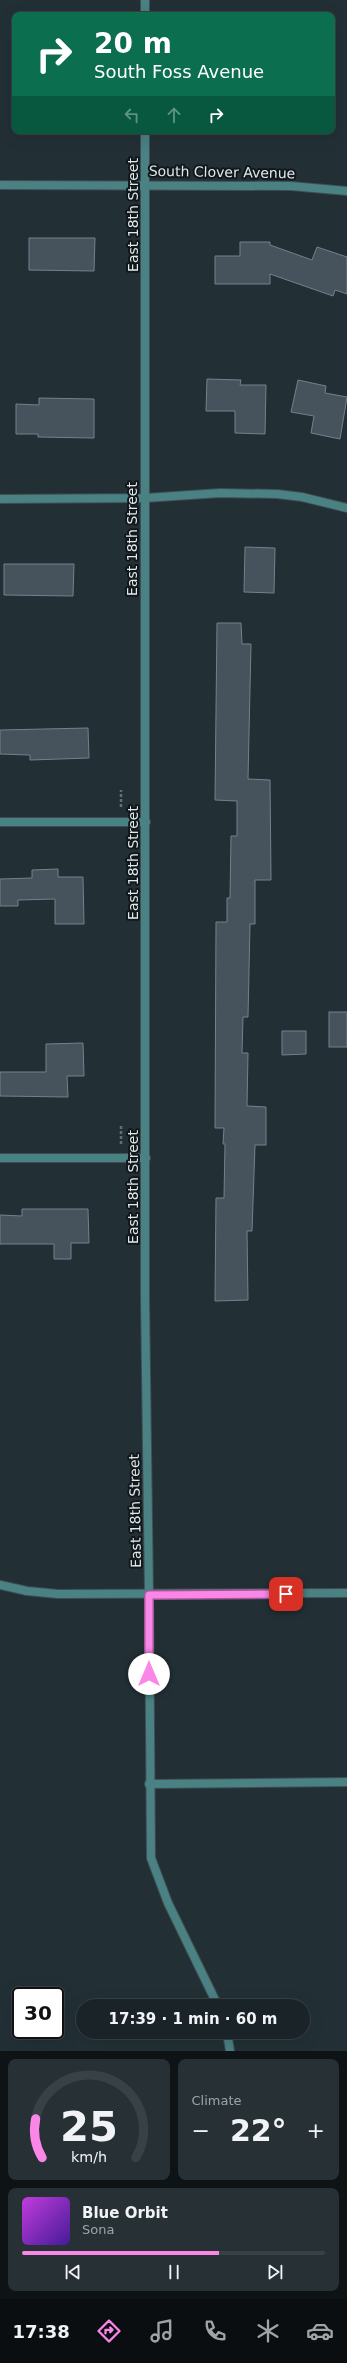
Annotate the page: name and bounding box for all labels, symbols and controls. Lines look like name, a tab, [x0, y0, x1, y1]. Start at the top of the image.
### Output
text: 20 m	[94, 27, 172, 60]
icon: right	[28, 28, 80, 80]
text: South Foss Avenue	[94, 61, 264, 82]
icon: left	[121, 104, 143, 126]
icon: ahead	[163, 104, 185, 126]
icon: right	[205, 104, 227, 126]
street label: East 18th Street	[125, 158, 141, 272]
street label: South Clover Avenue	[149, 163, 295, 181]
street label: East 18th Street	[124, 482, 140, 596]
street label: East 18th Street	[125, 806, 141, 920]
street label: East 18th Street	[125, 1130, 141, 1244]
street label: East 18th Street	[126, 1453, 144, 1568]
pin	[269, 1577, 303, 1611]
icon: arrive	[275, 1583, 297, 1605]
position arrow	[128, 1653, 170, 1695]
speed limit sign: 30	[12, 1987, 64, 2039]
text: 17:39 · 1 min · 60 m	[109, 2010, 277, 2028]
text: Climate	[192, 2093, 242, 2108]
text: 25	[60, 2101, 118, 2150]
text: 22°	[230, 2113, 287, 2148]
text: −	[192, 2118, 210, 2143]
text: +	[307, 2118, 325, 2143]
text: km/h	[71, 2148, 107, 2164]
text: Blue Orbit	[82, 2204, 168, 2222]
text: Sona	[82, 2222, 114, 2237]
icon: previous	[62, 2261, 84, 2283]
icon: pause	[163, 2261, 185, 2283]
icon: next	[264, 2261, 286, 2283]
icon: directions	[95, 2317, 123, 2345]
icon: music	[148, 2317, 176, 2345]
icon: phone	[201, 2317, 229, 2345]
icon: climate	[254, 2317, 282, 2345]
icon: car	[306, 2317, 334, 2345]
text: 17:38	[12, 2321, 70, 2342]

